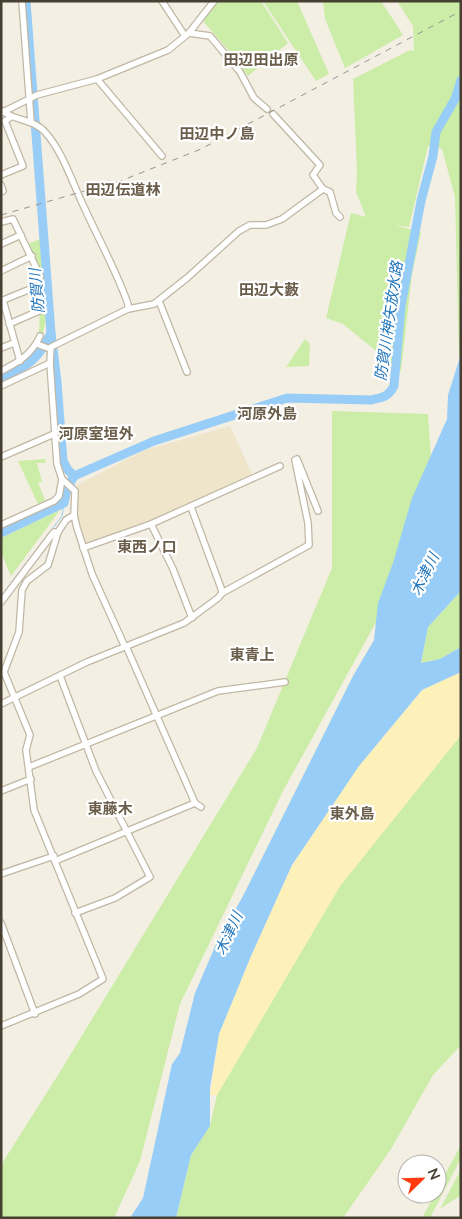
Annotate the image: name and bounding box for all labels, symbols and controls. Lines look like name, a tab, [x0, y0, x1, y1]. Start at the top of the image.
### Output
district label: 田辺田出原	[223, 50, 299, 68]
district label: 田辺中ノ島	[179, 124, 255, 142]
district label: 田辺伝道林	[85, 180, 161, 198]
water label: 防賀川神矢放水路	[371, 258, 406, 382]
water label: 防賀川	[25, 266, 47, 314]
district label: 田辺大藪	[239, 280, 299, 298]
district label: 河原外島	[237, 404, 297, 422]
district label: 河原室垣外	[58, 424, 134, 442]
district label: 東西ノ口	[117, 537, 177, 555]
water label: 木津川	[406, 548, 443, 598]
district label: 東青上	[229, 645, 275, 663]
district label: 東藤木	[87, 799, 133, 817]
district label: 東外島	[329, 804, 375, 822]
water label: 木津川	[210, 907, 247, 957]
north arrow	[397, 1154, 447, 1204]
text: N	[424, 1165, 444, 1182]

